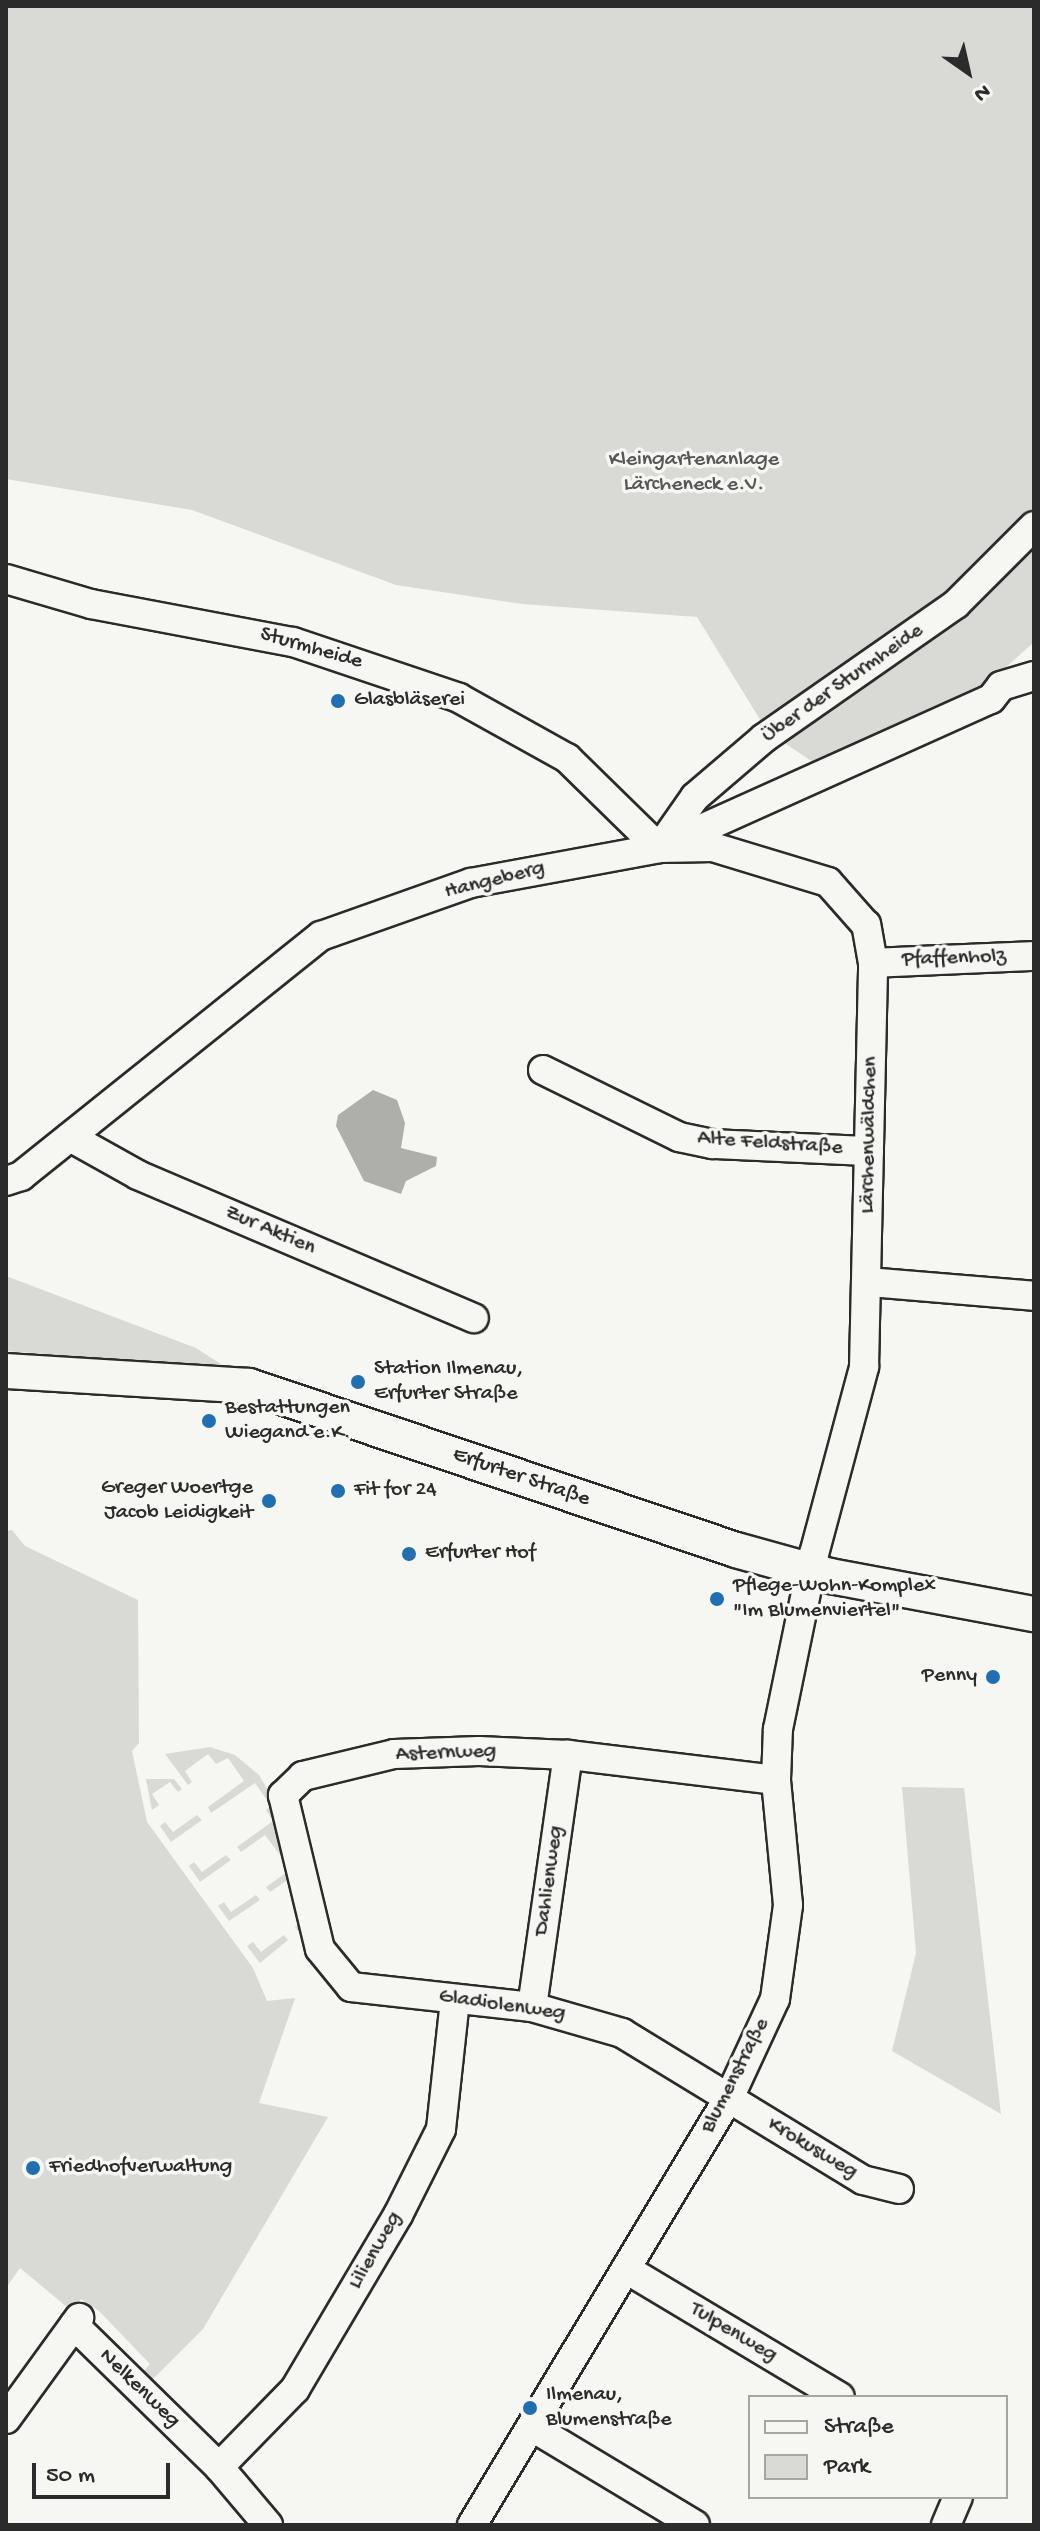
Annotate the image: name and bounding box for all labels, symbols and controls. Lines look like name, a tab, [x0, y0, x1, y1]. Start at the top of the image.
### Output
north arrow	[928, 32, 1008, 112]
text: N	[968, 77, 995, 107]
park label: Kleingartenanlage Lärcheneck e.V.	[609, 447, 779, 498]
street label: Über der Sturmheide	[757, 618, 929, 750]
street label: Sturmheide	[257, 622, 365, 676]
place label: Glasbläserei	[354, 688, 465, 714]
marker: Glasbläserei	[329, 692, 347, 710]
street label: Hangeberg	[442, 856, 548, 906]
street label: Pfaffenholz	[901, 944, 1007, 974]
street label: Lärchenwäldchen	[855, 1056, 885, 1214]
street label: Alte Feldstraße	[696, 1126, 844, 1162]
street label: Zur Aktien	[221, 1200, 319, 1262]
place label: Station Ilmenau, Erfurter Straße	[374, 1356, 523, 1408]
marker: Station Ilmenau, Erfurter Straße	[349, 1373, 367, 1391]
place label: Bestattungen Wiegand e.K.	[225, 1395, 350, 1446]
marker: Bestattungen Wiegand e.K.	[200, 1412, 218, 1430]
street label: Erfurter Straße	[449, 1442, 593, 1514]
place label: Greger Woertge Jacob Leidigkeit	[101, 1475, 253, 1526]
place label: Fit for 24	[354, 1478, 437, 1504]
marker: Fit for 24	[329, 1482, 347, 1500]
marker: Greger Woertge Jacob Leidigkeit	[260, 1492, 278, 1510]
place label: Erfurter Hof	[425, 1541, 535, 1567]
marker: Erfurter Hof	[400, 1545, 418, 1563]
place label: Pflege-Wohn-Komplex "Im Blumenviertel"	[733, 1573, 936, 1624]
marker: Pflege-Wohn-Komplex "Im Blumenviertel"	[708, 1590, 726, 1608]
place label: Penny	[922, 1664, 977, 1690]
marker: Penny	[984, 1668, 1002, 1686]
street label: Asternweg	[395, 1739, 497, 1769]
street label: Dahlienweg	[529, 1824, 571, 1938]
street label: Gladiolenweg	[437, 1984, 567, 2028]
street label: Blumenstraße	[696, 2014, 776, 2138]
street label: Krokusweg	[762, 2112, 862, 2186]
place label: Friedhofverwaltung	[49, 2155, 232, 2181]
marker: Friedhofverwaltung	[24, 2159, 42, 2177]
street label: Lilienweg	[343, 2208, 409, 2294]
street label: Tulpenweg	[685, 2297, 781, 2369]
street label: Nelkenweg	[93, 2344, 185, 2434]
place label: Ilmenau, Blumenstraße	[546, 2382, 672, 2434]
legend	[748, 2395, 1008, 2499]
marker: Ilmenau, Blumenstraße	[521, 2399, 539, 2417]
text: Straße	[824, 2413, 894, 2442]
scale bar	[36, 2447, 174, 2497]
text: Park	[824, 2453, 870, 2482]
text: 50 m	[46, 2462, 95, 2491]

